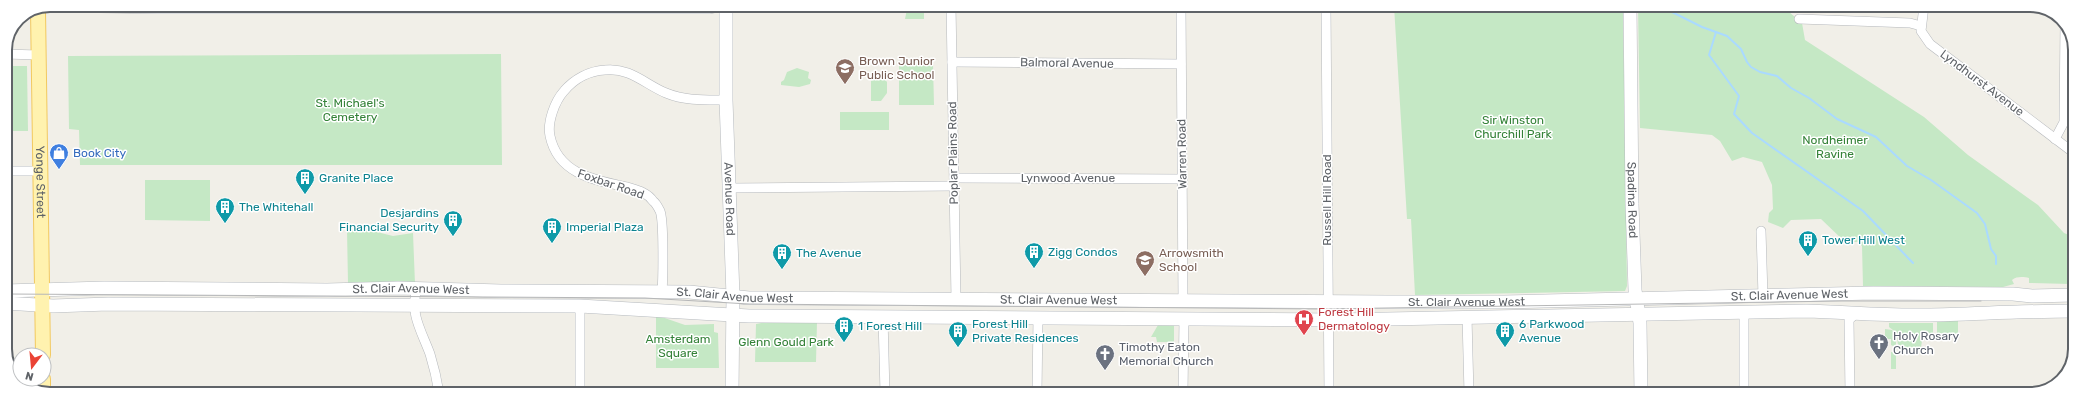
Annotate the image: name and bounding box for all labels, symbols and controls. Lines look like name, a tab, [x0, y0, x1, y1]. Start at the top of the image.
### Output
street label: Lyndhurst Avenue	[1937, 47, 2027, 119]
place label: Brown Junior Public School	[859, 54, 935, 82]
street label: Balmoral Avenue	[1020, 55, 1114, 71]
school or university icon: Brown Junior Public School	[834, 57, 856, 85]
park label: St. Michael's Cemetery	[315, 96, 385, 124]
street label: Poplar Plains Road	[945, 101, 961, 205]
park label: Sir Winston Churchill Park	[1474, 113, 1553, 141]
street label: Warren Road	[1174, 119, 1190, 189]
park label: Nordheimer Ravine	[1802, 133, 1868, 161]
shop icon: Book City	[48, 142, 70, 170]
street label: Yonge Street	[33, 146, 48, 219]
place label: Book City	[73, 146, 126, 160]
street label: Russell Hill Road	[1320, 154, 1334, 246]
street label: Avenue Road	[721, 162, 738, 236]
street label: Spadina Road	[1625, 162, 1640, 239]
street label: Foxbar Road	[576, 166, 646, 202]
building icon: Granite Place	[294, 167, 316, 195]
place label: Granite Place	[319, 171, 394, 185]
street label: Lynwood Avenue	[1021, 171, 1115, 185]
building icon: The Whitehall	[214, 196, 236, 224]
place label: The Whitehall	[239, 200, 314, 214]
place label: Desjardins Financial Security	[339, 206, 439, 234]
building icon: Desjardins Financial Security	[442, 209, 464, 237]
building icon: Imperial Plaza	[541, 216, 563, 244]
place label: Imperial Plaza	[566, 220, 644, 234]
building icon: Tower Hill West	[1797, 229, 1819, 257]
place label: Tower Hill West	[1822, 233, 1905, 247]
building icon: Zigg Condos	[1023, 241, 1045, 269]
building icon: The Avenue	[771, 242, 793, 270]
place label: Zigg Condos	[1048, 245, 1118, 259]
place label: The Avenue	[796, 246, 862, 260]
place label: Arrowsmith School	[1159, 246, 1224, 274]
school or university icon: Arrowsmith School	[1134, 249, 1156, 277]
street label: St. Clair Avenue West	[352, 281, 470, 297]
street label: St. Clair Avenue West	[676, 285, 794, 305]
street label: St. Clair Avenue West	[1731, 287, 1849, 303]
street label: St. Clair Avenue West	[1000, 293, 1118, 307]
street label: St. Clair Avenue West	[1408, 294, 1526, 309]
place label: Forest Hill Dermatology	[1318, 305, 1390, 333]
hospital icon: Forest Hill Dermatology	[1293, 308, 1315, 336]
building icon: 1 Forest Hill	[833, 315, 855, 343]
place label: Forest Hill Private Residences	[972, 317, 1079, 345]
place label: 6 Parkwood Avenue	[1519, 317, 1585, 345]
place label: 1 Forest Hill	[858, 319, 922, 333]
building icon: Forest Hill Private Residences	[947, 320, 969, 348]
building icon: 6 Parkwood Avenue	[1494, 320, 1516, 348]
place label: Holy Rosary Church	[1893, 329, 1960, 357]
park label: Amsterdam Square	[645, 332, 711, 360]
church icon: Holy Rosary Church	[1868, 332, 1890, 360]
park label: Glenn Gould Park	[738, 335, 835, 349]
place label: Timothy Eaton Memorial Church	[1119, 340, 1214, 368]
church icon: Timothy Eaton Memorial Church	[1094, 343, 1116, 371]
north arrow	[12, 347, 52, 387]
text: N	[24, 369, 35, 383]

